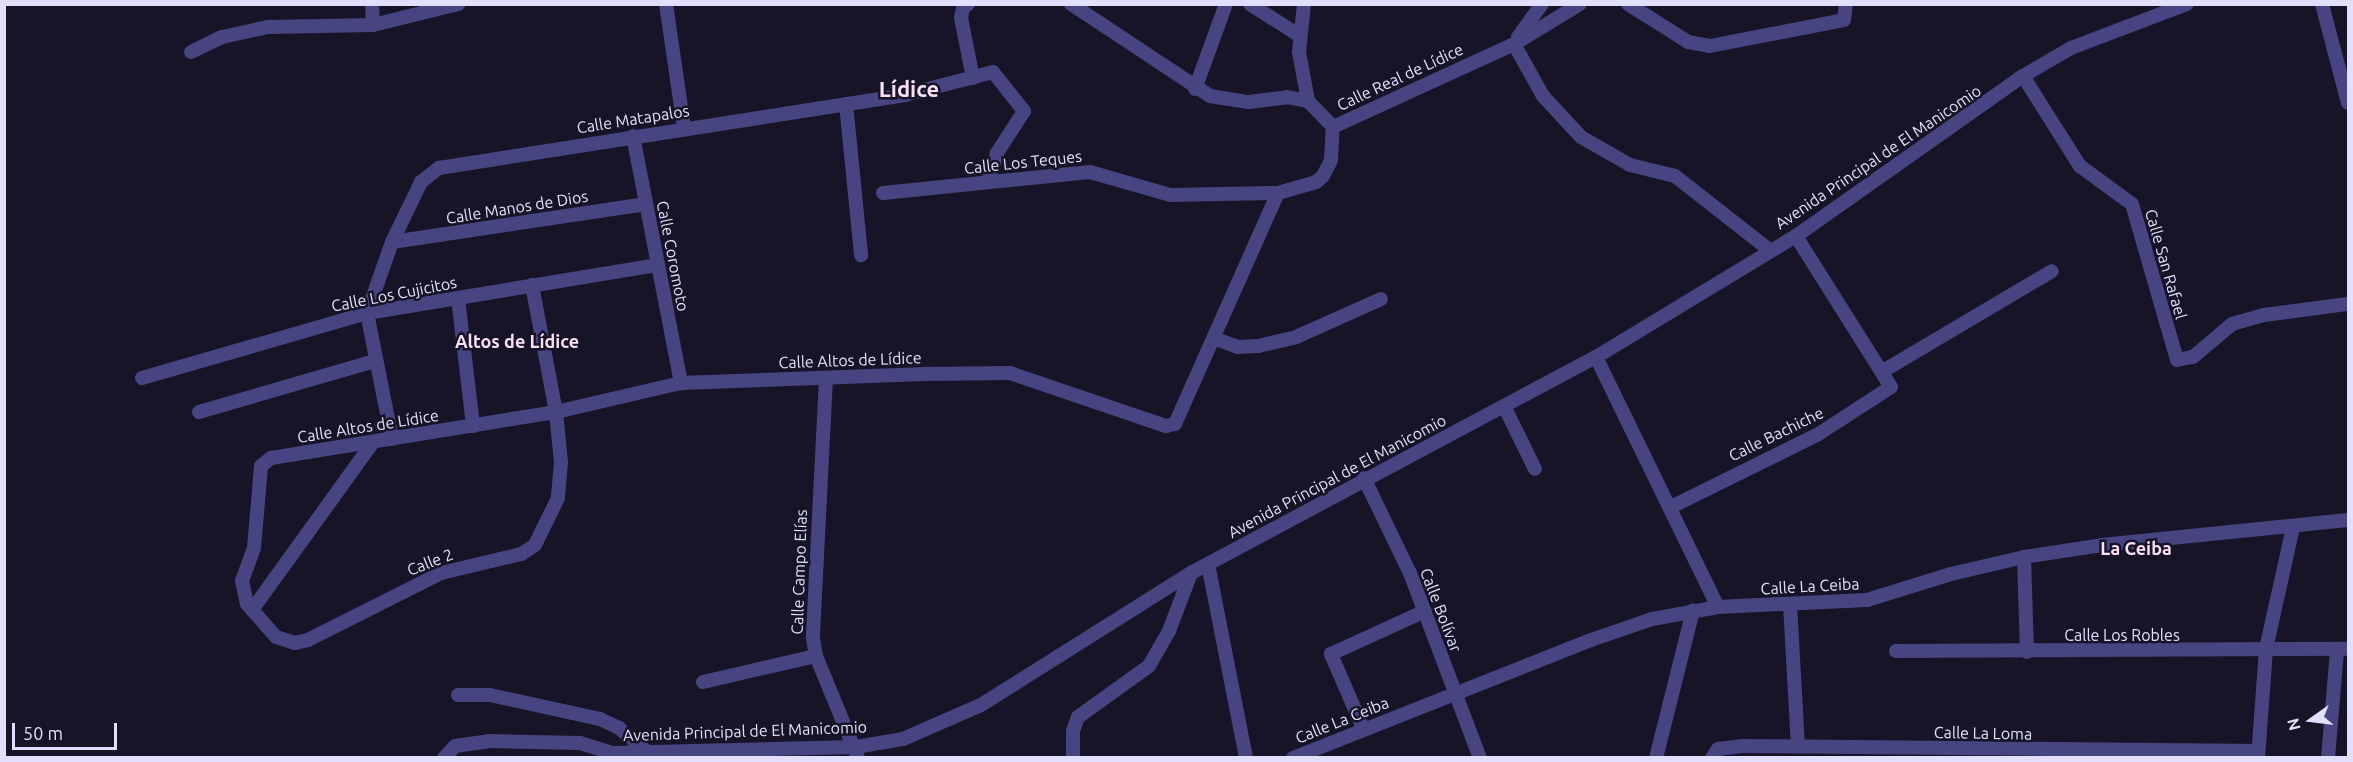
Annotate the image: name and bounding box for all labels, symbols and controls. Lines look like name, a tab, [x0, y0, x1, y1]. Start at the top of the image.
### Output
street label: Calle Real de Lídice	[1334, 39, 1466, 115]
district label: Lídice	[879, 76, 939, 102]
street label: Avenida Principal de El Manicomio	[1771, 81, 1985, 233]
street label: Calle Matapalos	[575, 101, 691, 137]
street label: Calle Los Teques	[963, 146, 1083, 178]
street label: Calle Manos de Dios	[445, 186, 589, 228]
street label: Calle Coromoto	[653, 199, 693, 313]
street label: Calle San Rafael	[2141, 207, 2191, 321]
street label: Calle Los Cujicitos	[330, 272, 458, 316]
district label: Altos de Lídice	[455, 330, 579, 352]
street label: Calle Altos de Lídice	[778, 348, 922, 372]
street label: Calle Bachiche	[1725, 403, 1827, 465]
street label: Calle Altos de Lídice	[296, 405, 440, 447]
street label: Avenida Principal de El Manicomio	[1225, 410, 1449, 542]
street label: Calle Campo Elías	[787, 509, 811, 635]
district label: La Ceiba	[2100, 537, 2172, 559]
street label: Calle 2	[404, 544, 456, 580]
street label: Calle Bolívar	[1416, 565, 1466, 655]
street label: Calle La Ceiba	[1760, 574, 1860, 598]
street label: Calle Los Robles	[2064, 625, 2180, 645]
north arrow	[2281, 690, 2341, 750]
street label: Calle La Ceiba	[1292, 693, 1392, 747]
scale bar	[15, 711, 120, 749]
text: N	[2283, 716, 2304, 732]
street label: Avenida Principal de El Manicomio	[623, 717, 867, 745]
text: 50 m	[23, 723, 63, 743]
street label: Calle La Loma	[1934, 723, 2032, 743]

